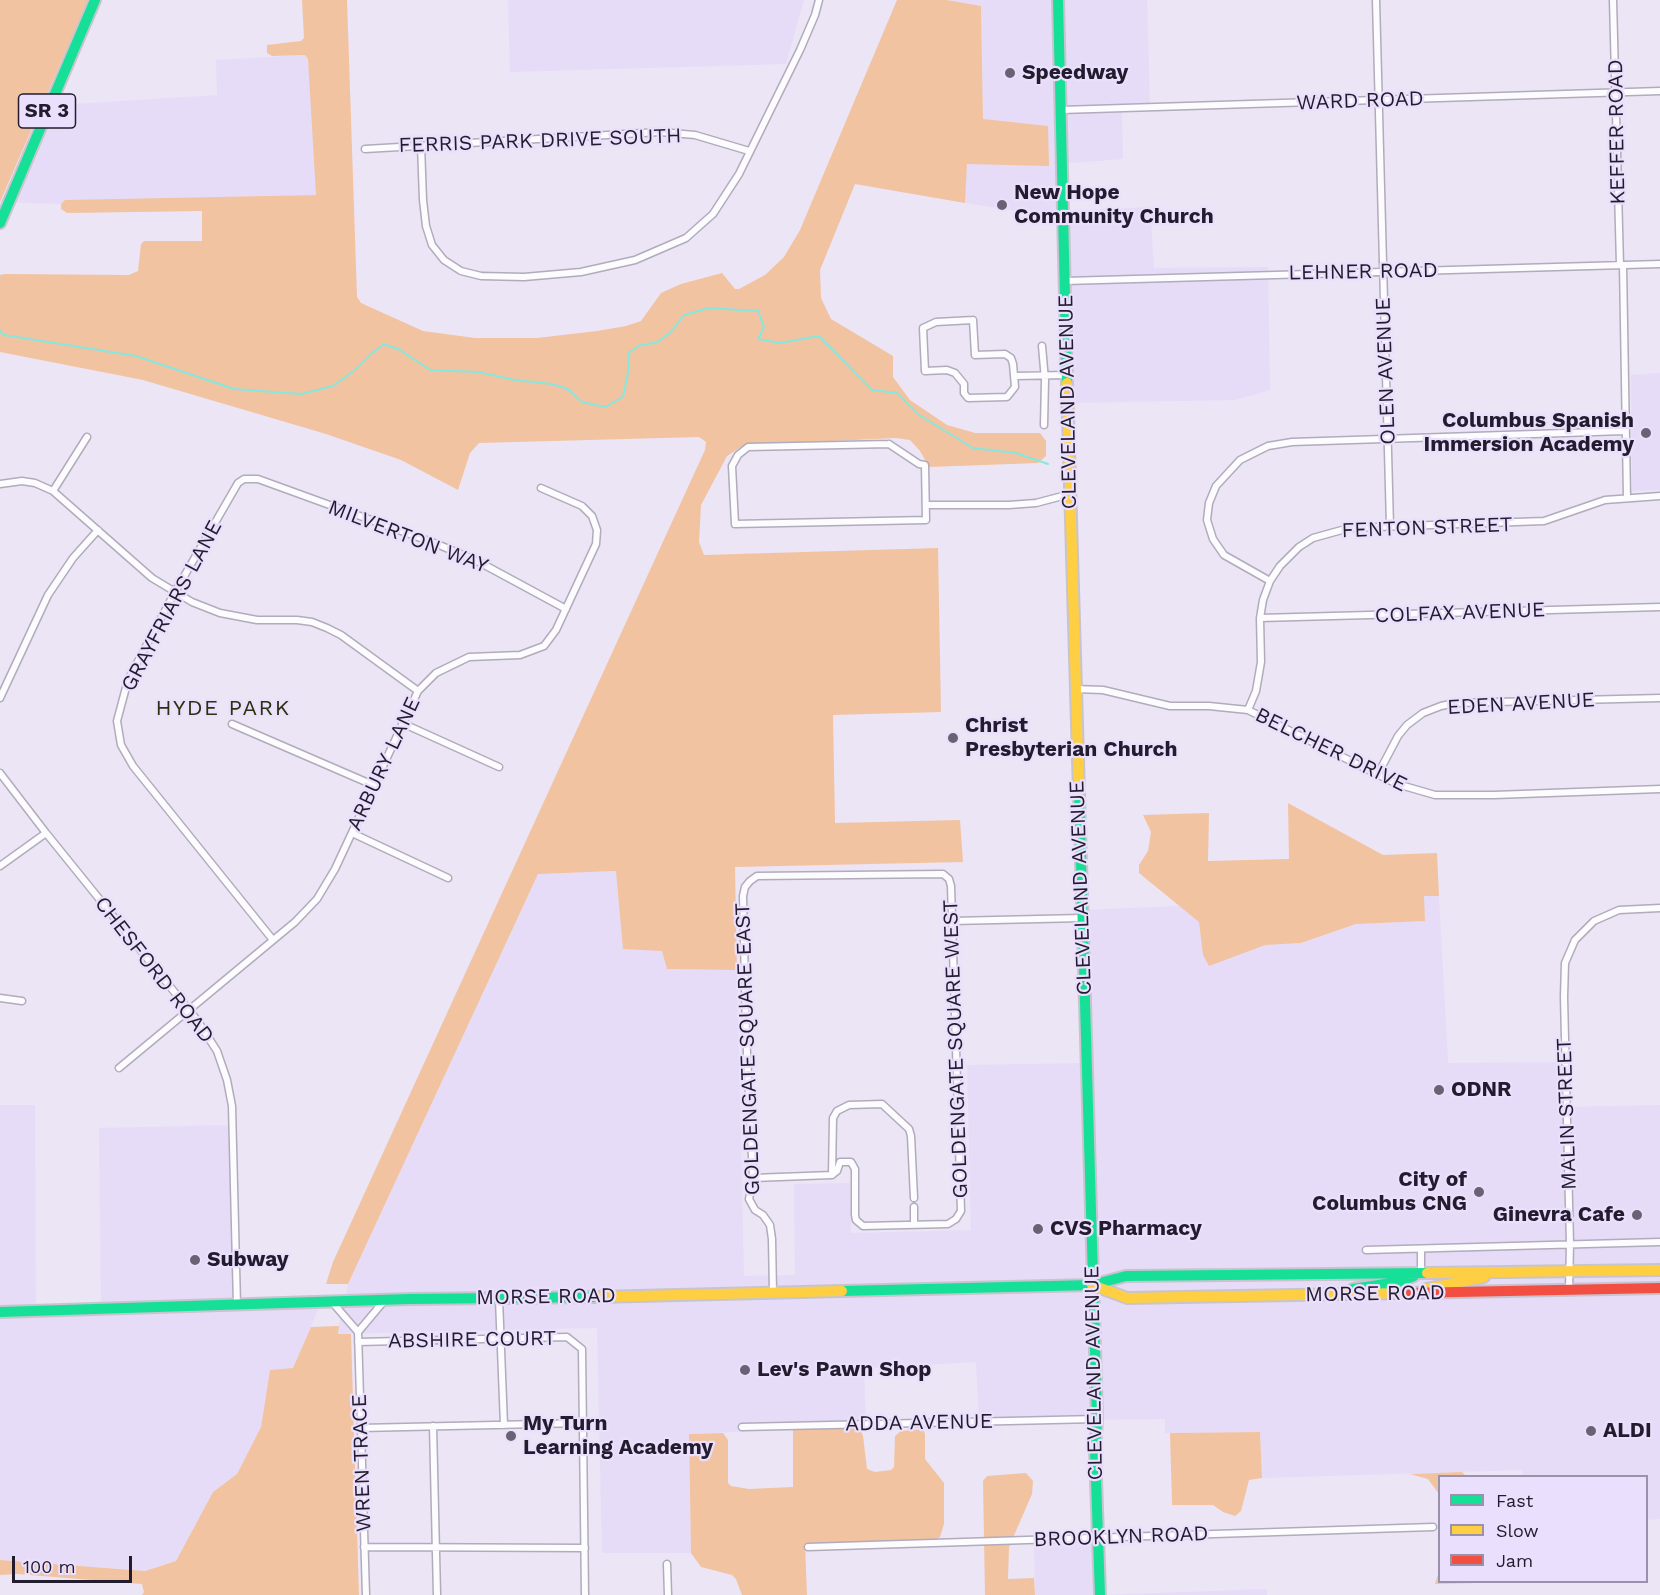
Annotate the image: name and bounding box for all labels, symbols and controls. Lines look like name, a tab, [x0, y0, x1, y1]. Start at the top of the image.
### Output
street label: KEFFER ROAD	[1603, 59, 1631, 205]
place label: Speedway	[1022, 60, 1128, 86]
marker: Speedway	[1003, 66, 1017, 80]
street label: WARD ROAD	[1296, 86, 1424, 116]
road number: SR 3	[18, 94, 76, 128]
street label: FERRIS PARK DRIVE SOUTH	[398, 123, 682, 159]
place label: New Hope Community Church	[1014, 180, 1214, 230]
marker: New Hope Community Church	[995, 198, 1009, 212]
street label: LEHNER ROAD	[1288, 258, 1438, 286]
street label: CLEVELAND AVENUE	[1054, 294, 1082, 510]
street label: OLEN AVENUE	[1371, 297, 1401, 445]
place label: Columbus Spanish Immersion Academy	[1424, 408, 1634, 458]
marker: Columbus Spanish Immersion Academy	[1639, 426, 1653, 440]
street label: MILVERTON WAY	[324, 495, 492, 579]
street label: FENTON STREET	[1341, 512, 1513, 544]
street label: GRAYFRIARS LANE	[116, 516, 228, 696]
street label: COLFAX AVENUE	[1374, 597, 1546, 629]
street label: EDEN AVENUE	[1447, 688, 1595, 720]
street label: ARBURY LANE	[342, 693, 426, 835]
district label: HYDE PARK	[155, 696, 291, 722]
street label: BELCHER DRIVE	[1251, 702, 1411, 798]
place label: Christ Presbyterian Church	[965, 713, 1177, 763]
marker: Christ Presbyterian Church	[946, 731, 960, 745]
street label: CLEVELAND AVENUE	[1065, 780, 1097, 996]
street label: CHESFORD ROAD	[89, 892, 219, 1048]
street label: GOLDENGATE SQUARE WEST	[938, 899, 974, 1199]
street label: GOLDENGATE SQUARE EAST	[730, 902, 766, 1196]
street label: MALIN STREET	[1552, 1038, 1582, 1190]
place label: ODNR	[1451, 1077, 1512, 1103]
marker: ODNR	[1432, 1083, 1446, 1097]
place label: City of Columbus CNG	[1312, 1167, 1467, 1217]
marker: City of Columbus CNG	[1472, 1185, 1486, 1199]
place label: Ginevra Cafe	[1493, 1202, 1625, 1228]
marker: Ginevra Cafe	[1630, 1208, 1644, 1222]
place label: CVS Pharmacy	[1050, 1216, 1202, 1242]
marker: CVS Pharmacy	[1031, 1222, 1045, 1236]
place label: Subway	[207, 1247, 288, 1273]
marker: Subway	[188, 1253, 202, 1267]
street label: CLEVELAND AVENUE	[1080, 1265, 1108, 1481]
street label: MORSE ROAD	[1305, 1280, 1445, 1308]
street label: MORSE ROAD	[476, 1283, 616, 1311]
street label: ABSHIRE COURT	[388, 1326, 556, 1354]
place label: Lev's Pawn Shop	[757, 1357, 931, 1383]
marker: Lev's Pawn Shop	[738, 1363, 752, 1377]
street label: WREN TRACE	[347, 1394, 377, 1532]
street label: ADDA AVENUE	[845, 1409, 993, 1437]
place label: My Turn Learning Academy	[523, 1411, 713, 1461]
place label: ALDI	[1603, 1418, 1652, 1444]
marker: ALDI	[1584, 1424, 1598, 1438]
marker: My Turn Learning Academy	[504, 1429, 518, 1443]
legend	[1438, 1475, 1648, 1583]
text: Fast	[1496, 1490, 1533, 1511]
text: Slow	[1496, 1520, 1539, 1541]
street label: BROOKLYN ROAD	[1033, 1521, 1209, 1553]
scale bar	[15, 1544, 135, 1582]
text: Jam	[1496, 1550, 1533, 1571]
text: 100 m	[23, 1556, 76, 1577]

